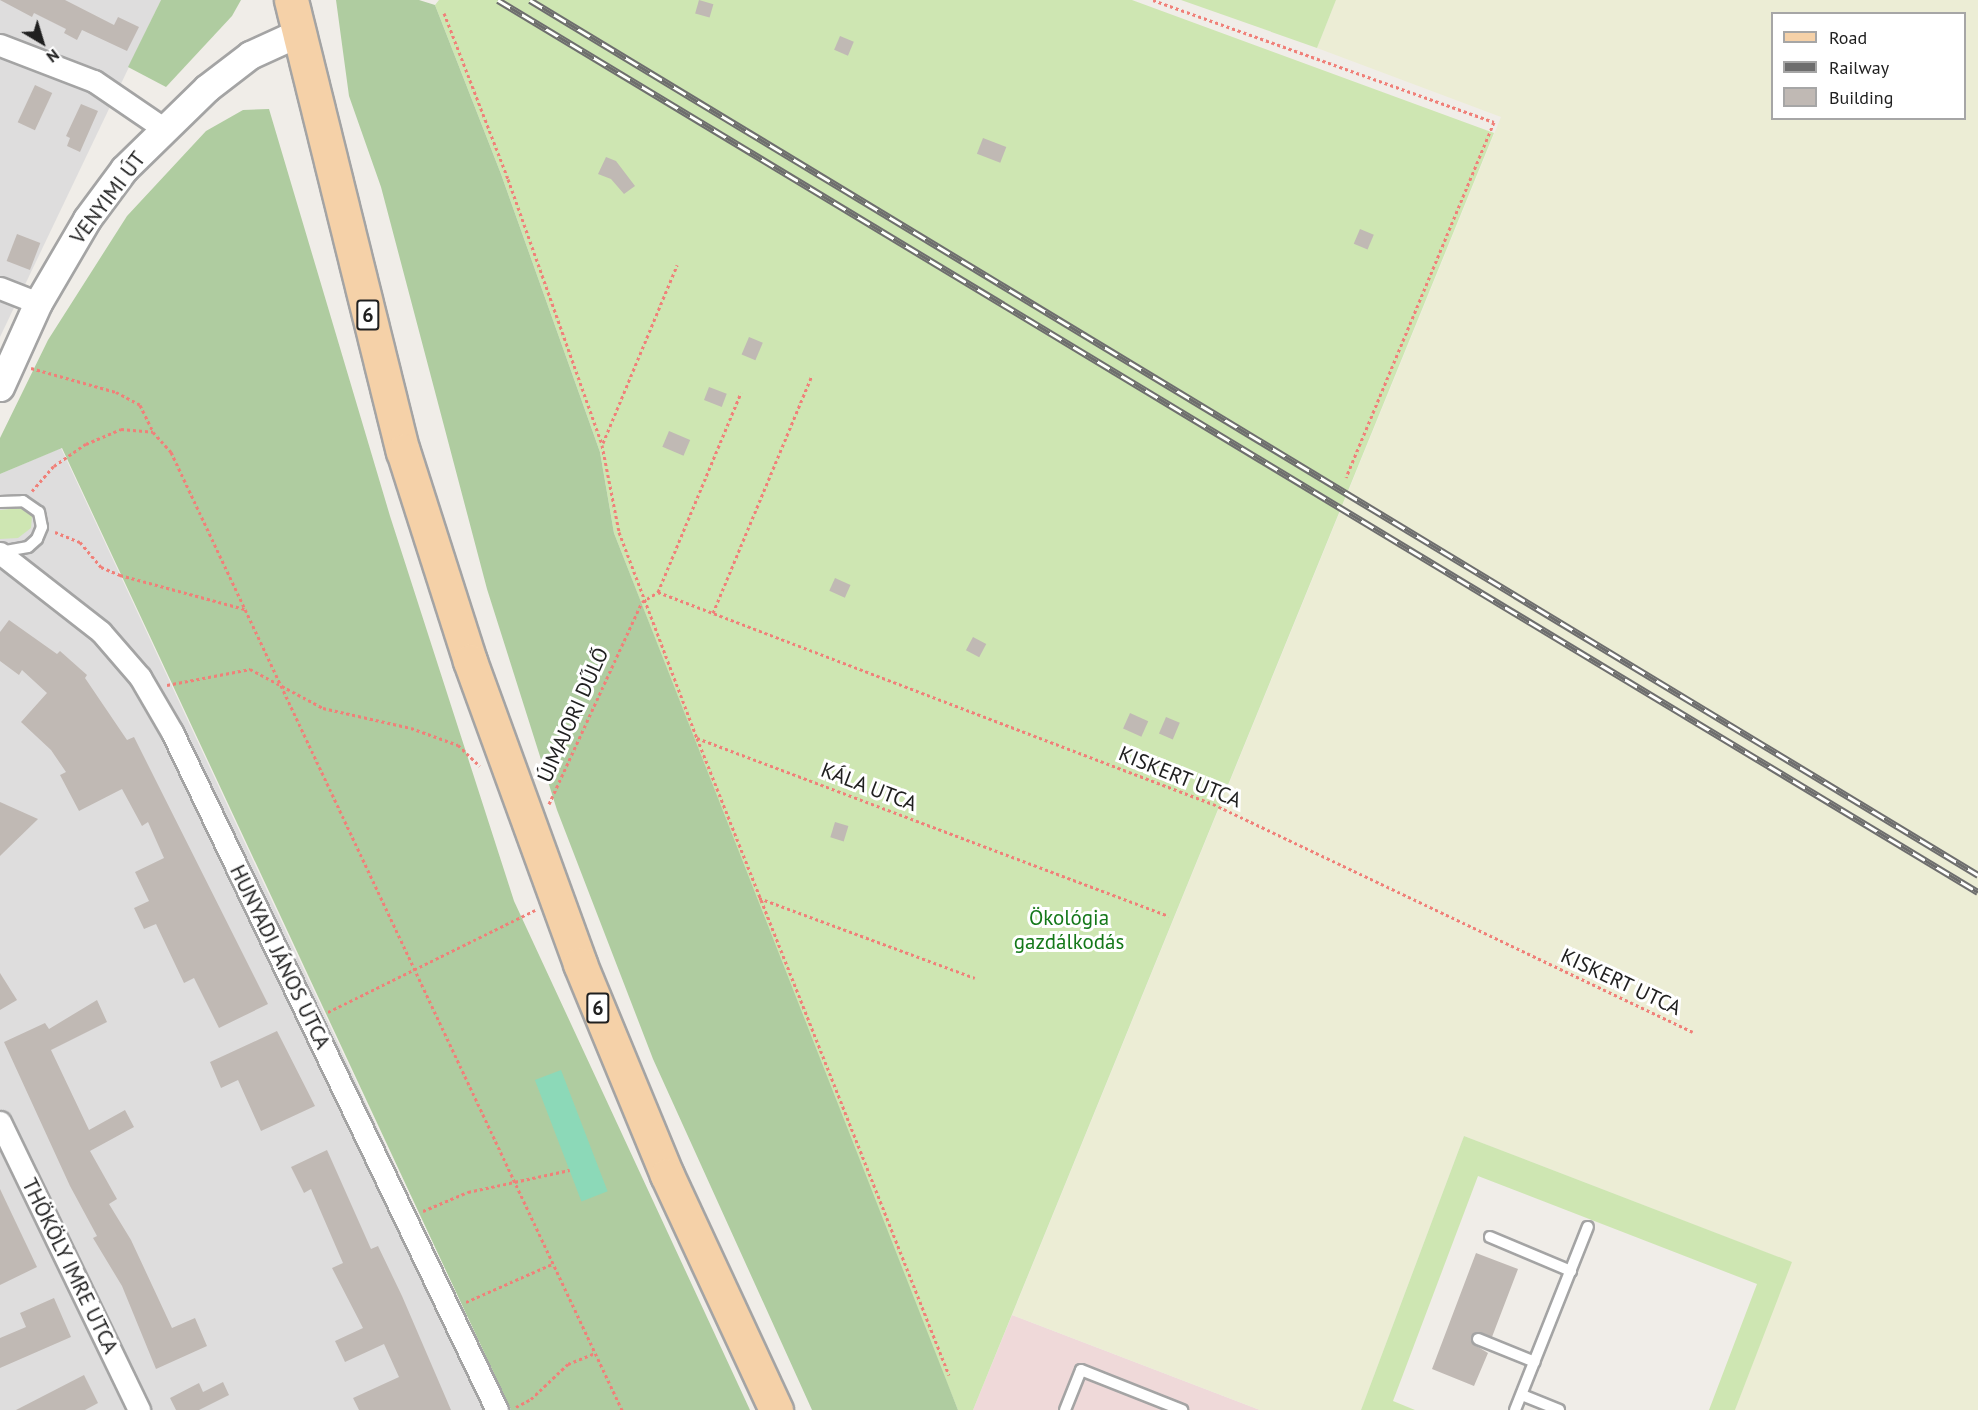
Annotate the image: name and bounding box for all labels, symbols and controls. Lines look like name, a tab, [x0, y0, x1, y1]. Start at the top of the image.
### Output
north arrow	[12, 12, 72, 72]
legend	[1771, 12, 1966, 120]
text: Road	[1829, 26, 1867, 49]
text: N	[43, 45, 63, 67]
text: Railway	[1829, 56, 1889, 79]
text: Building	[1829, 86, 1893, 109]
street label: VENYIMI ÚT	[65, 147, 151, 249]
road number: 6	[356, 298, 380, 332]
street label: ÚJMAJORI DŰLŐ	[532, 644, 614, 786]
street label: KISKERT UTCA	[1115, 741, 1245, 813]
street label: KÁLA UTCA	[817, 757, 921, 817]
street label: HUNYADI JÁNOS UTCA	[224, 861, 336, 1053]
park label: Ökológia gazdálkodás	[1014, 905, 1124, 955]
street label: KISKERT UTCA	[1556, 943, 1686, 1021]
road number: 6	[586, 991, 610, 1025]
street label: THÖKÖLY IMRE UTCA	[17, 1174, 123, 1358]

